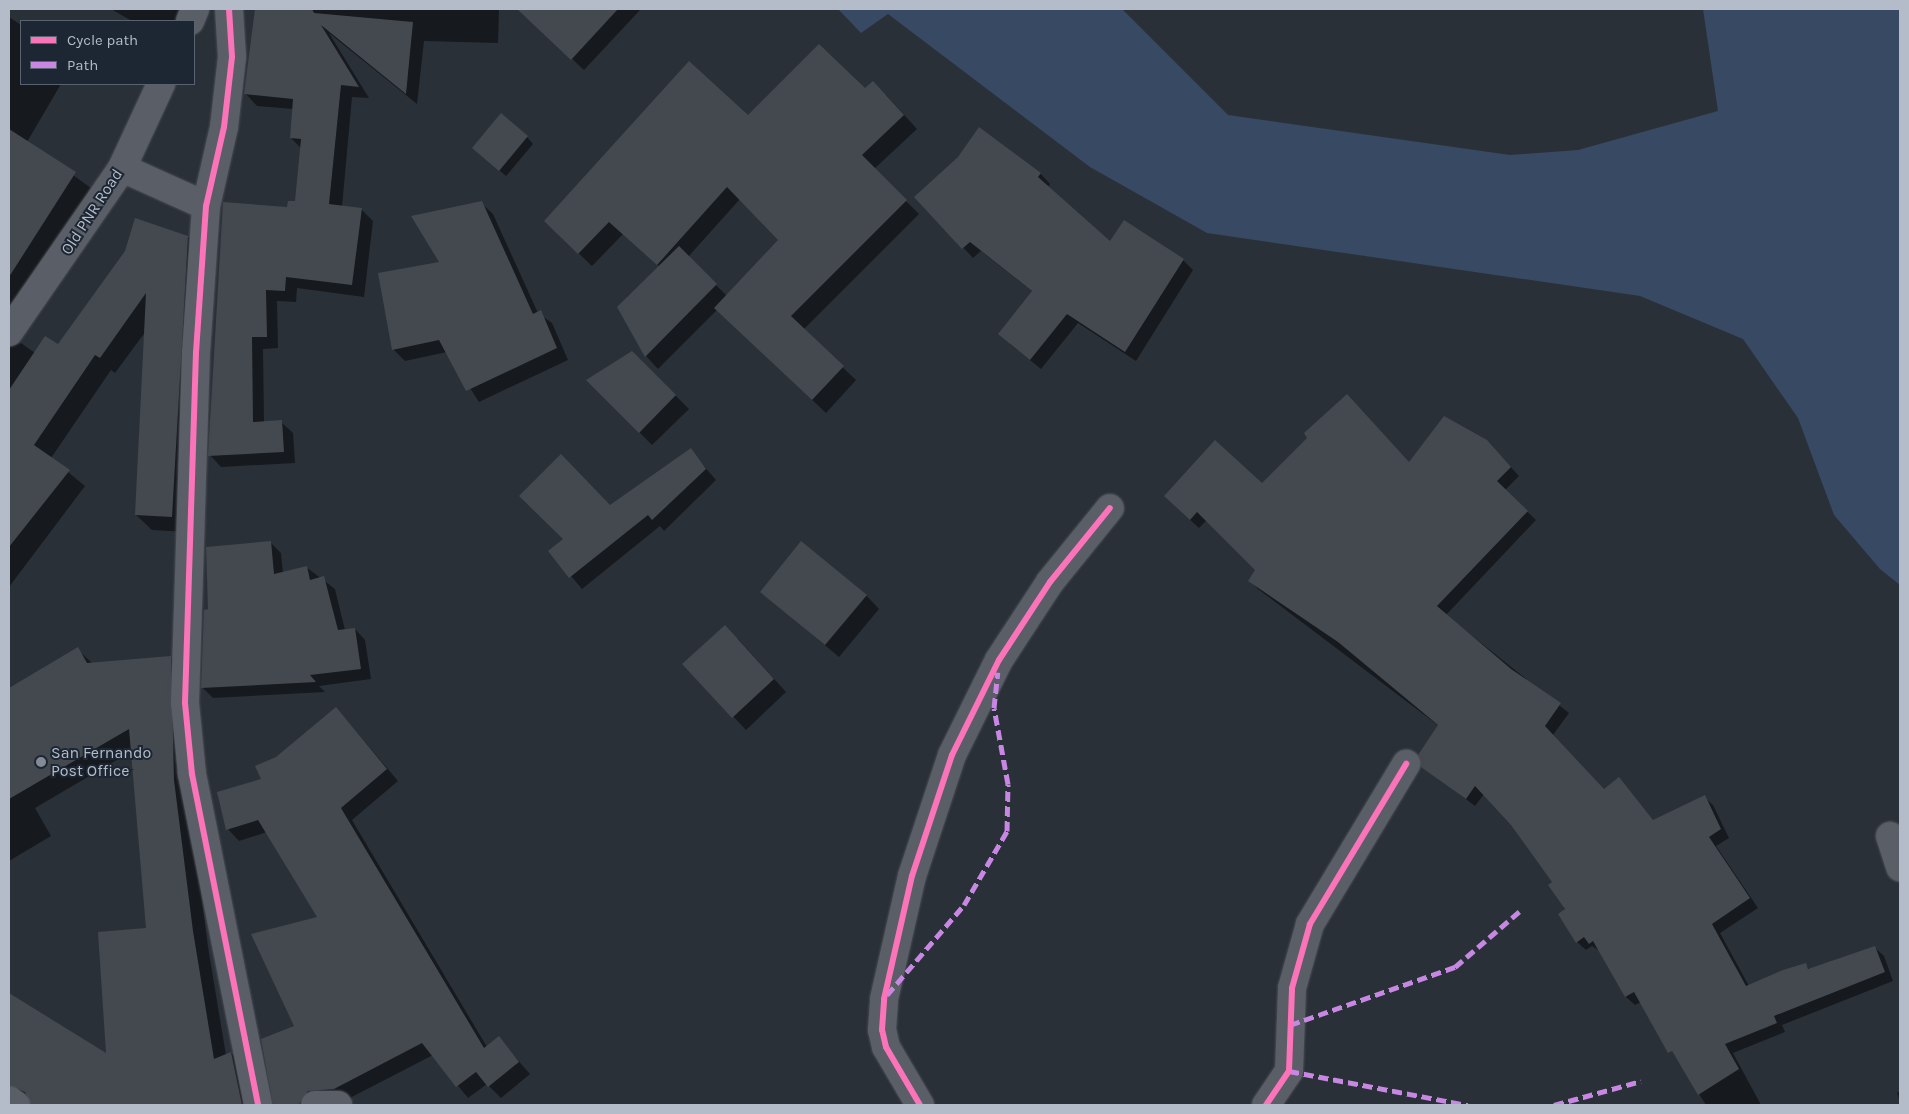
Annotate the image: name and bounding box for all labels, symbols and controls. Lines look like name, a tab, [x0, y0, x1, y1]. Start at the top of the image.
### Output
legend	[20, 20, 195, 85]
text: Cycle path	[67, 31, 138, 49]
text: Path	[67, 56, 98, 74]
street label: Old PNR Road	[57, 166, 127, 258]
place label: San Fernando Post Office	[51, 743, 151, 781]
marker: San Fernando Post Office	[35, 756, 47, 768]

